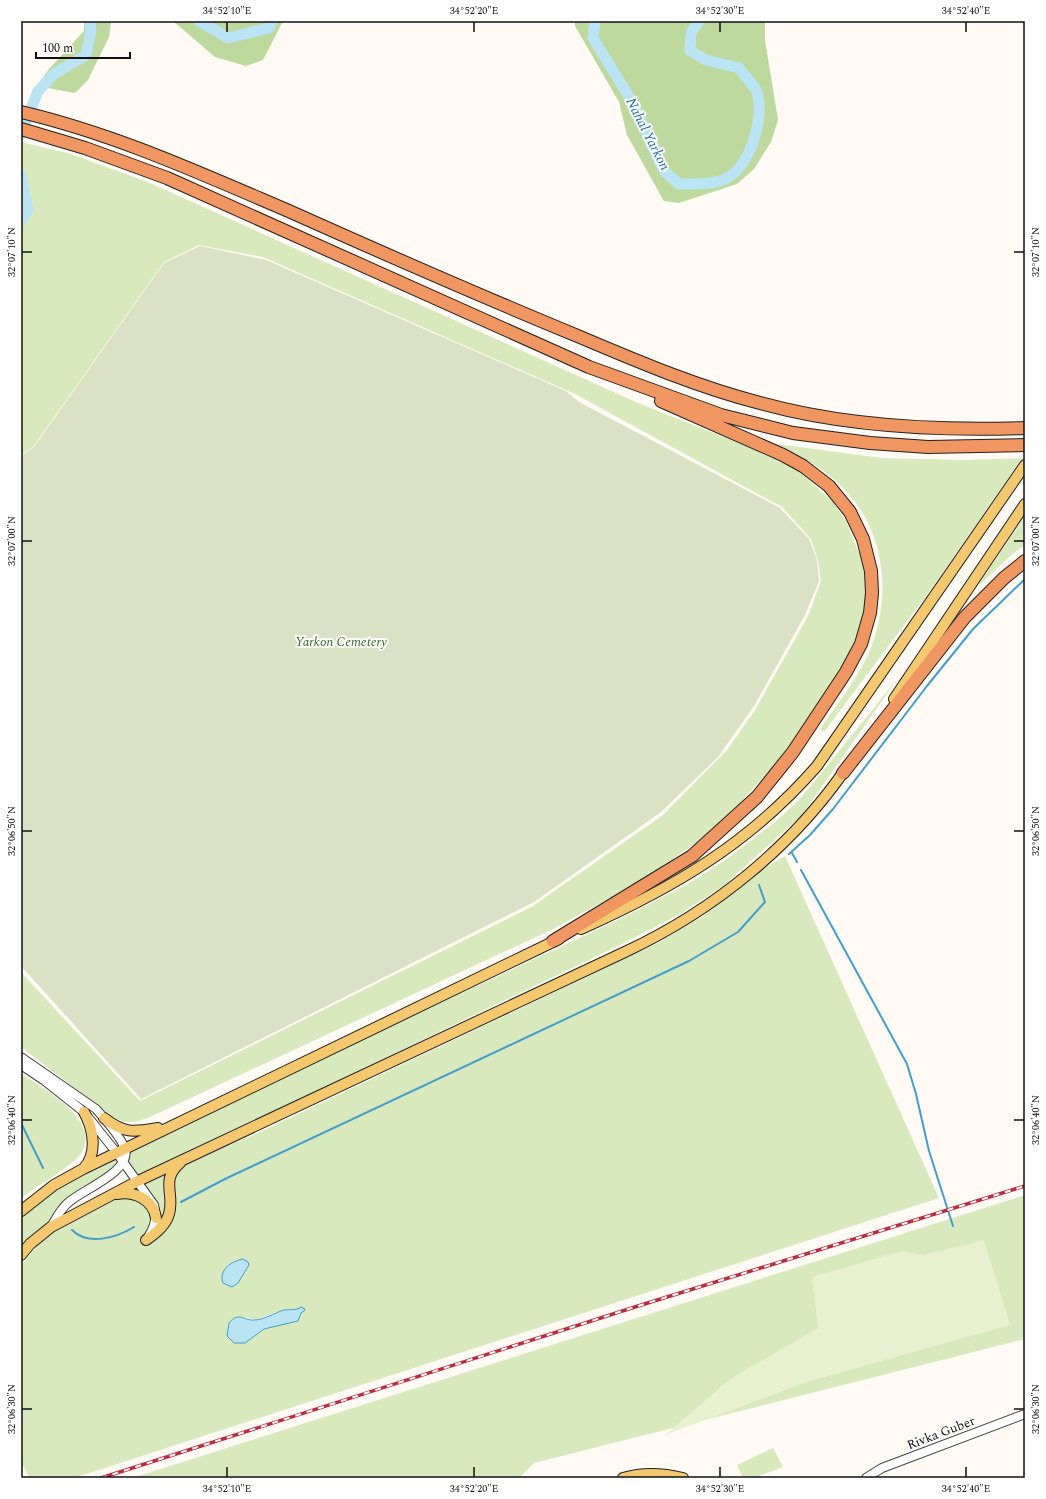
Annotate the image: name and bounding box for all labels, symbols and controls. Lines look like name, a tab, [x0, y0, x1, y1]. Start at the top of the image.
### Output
text: 34°52'10"E	[203, 3, 251, 19]
text: 34°52'20"E	[450, 3, 498, 19]
text: 34°52'30"E	[696, 3, 744, 19]
text: 34°52'40"E	[942, 3, 990, 19]
scale bar	[36, 34, 130, 60]
text: 100 m	[42, 39, 73, 58]
water label: Nahal Yarkon	[621, 94, 676, 175]
text: 32°07'10"N	[4, 227, 20, 277]
text: 32°07'10"N	[1028, 227, 1044, 277]
text: 32°07'00"N	[4, 516, 20, 566]
text: 32°07'00"N	[1028, 516, 1044, 566]
park label: Yarkon Cemetery	[295, 632, 387, 652]
text: 32°06'50"N	[4, 806, 20, 856]
text: 32°06'50"N	[1028, 806, 1044, 856]
text: 32°06'40"N	[4, 1095, 20, 1145]
text: 32°06'40"N	[1028, 1095, 1044, 1145]
text: 32°06'30"N	[4, 1384, 20, 1434]
text: 32°06'30"N	[1028, 1384, 1044, 1434]
street label: Rivka Guber	[904, 1411, 978, 1455]
text: 34°52'10"E	[203, 1481, 251, 1497]
text: 34°52'20"E	[450, 1481, 498, 1497]
text: 34°52'30"E	[696, 1481, 744, 1497]
text: 34°52'40"E	[942, 1481, 990, 1497]

